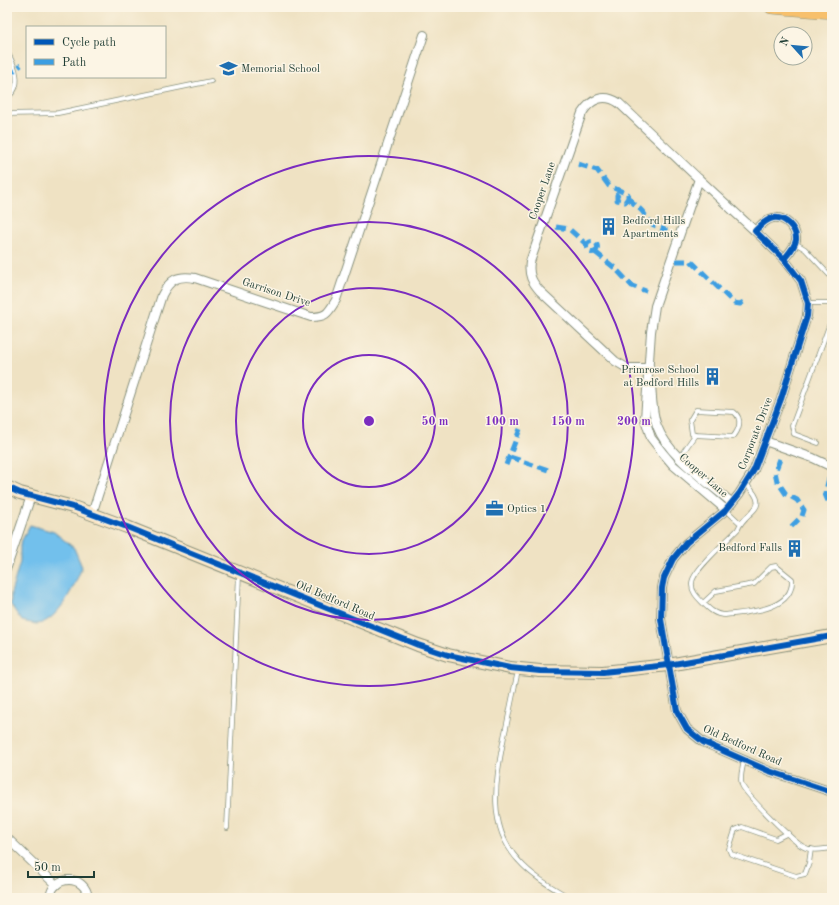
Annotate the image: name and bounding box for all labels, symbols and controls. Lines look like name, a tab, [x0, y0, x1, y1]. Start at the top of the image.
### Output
legend	[26, 26, 166, 78]
north arrow	[773, 26, 813, 66]
text: N	[779, 35, 793, 48]
text: Cycle path	[62, 37, 117, 49]
text: Path	[62, 57, 87, 69]
school or university icon: Memorial School	[218, 59, 238, 79]
place label: Memorial School	[241, 64, 320, 75]
street label: Cooper Lane	[528, 161, 558, 221]
place label: Bedford Hills Apartments	[622, 216, 685, 240]
building icon: Bedford Hills Apartments	[599, 217, 619, 237]
street label: Garrison Drive	[241, 277, 311, 309]
place label: Primrose School at Bedford Hills	[621, 365, 699, 389]
building icon: Primrose School at Bedford Hills	[702, 366, 722, 386]
street label: Corporate Drive	[737, 396, 775, 472]
centre of rings	[362, 414, 376, 428]
text: 50 m	[422, 415, 449, 428]
text: 150 m	[551, 415, 585, 428]
text: 100 m	[485, 416, 519, 428]
text: 200 m	[617, 416, 651, 428]
street label: Cooper Lane	[677, 452, 729, 500]
office icon: Optics 1	[484, 499, 504, 519]
place label: Optics 1	[507, 504, 546, 515]
building icon: Bedford Falls	[785, 538, 805, 558]
place label: Bedford Falls	[718, 543, 782, 554]
street label: Old Bedford Road	[294, 579, 376, 623]
street label: Old Bedford Road	[701, 724, 783, 768]
scale bar	[28, 853, 94, 879]
text: 50 m	[34, 861, 61, 874]

